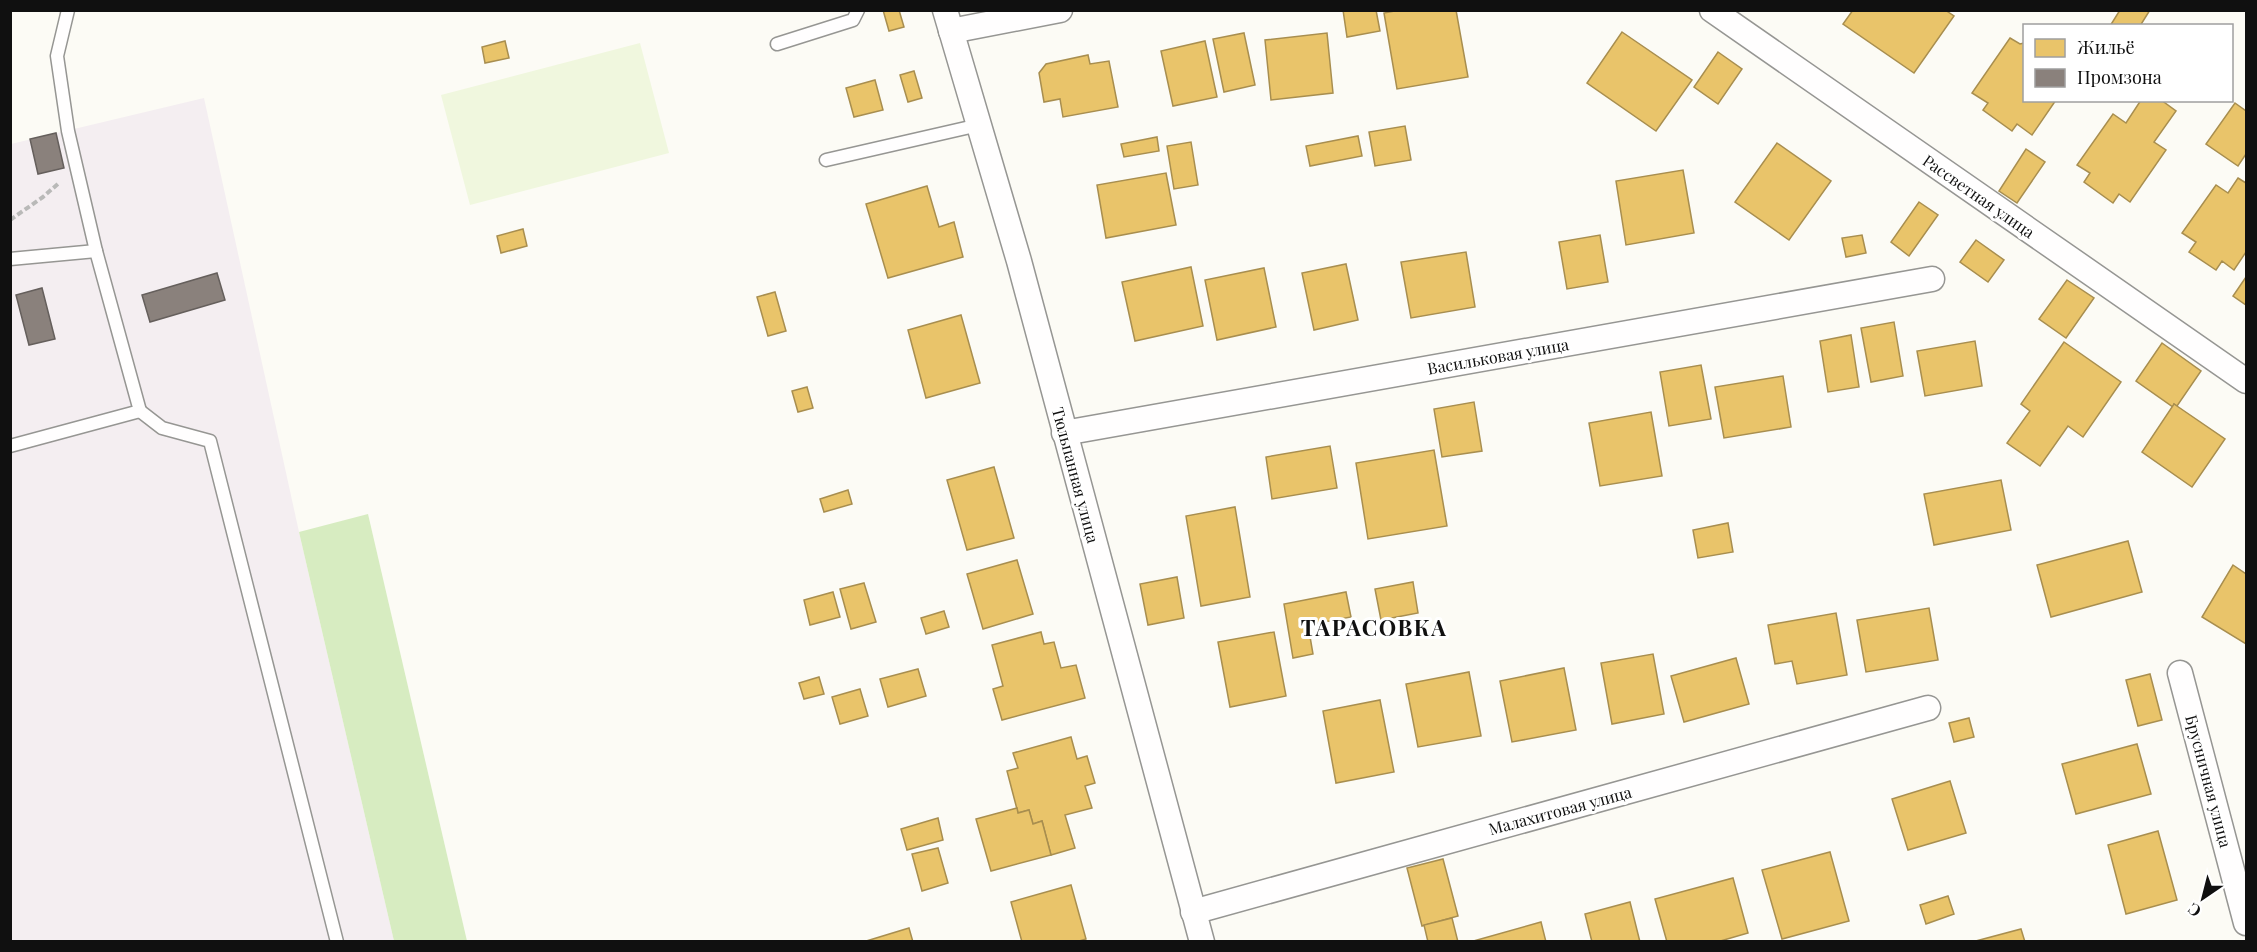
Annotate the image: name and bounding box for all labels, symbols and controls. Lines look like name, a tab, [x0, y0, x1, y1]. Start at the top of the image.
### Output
legend	[2023, 24, 2233, 102]
text: Жильё	[2077, 35, 2135, 59]
text: Промзона	[2077, 65, 2162, 89]
street label: Рассветная улица	[1919, 150, 2039, 242]
street label: Васильковая улица	[1426, 333, 1570, 379]
street label: Тюльпанная улица	[1048, 405, 1104, 545]
district label: ТАРАСОВКА	[1301, 612, 1447, 642]
street label: Брусничная улица	[2181, 712, 2237, 850]
street label: Малахитовая улица	[1486, 781, 1634, 839]
north arrow	[2173, 868, 2233, 928]
text: С	[2183, 899, 2205, 923]

